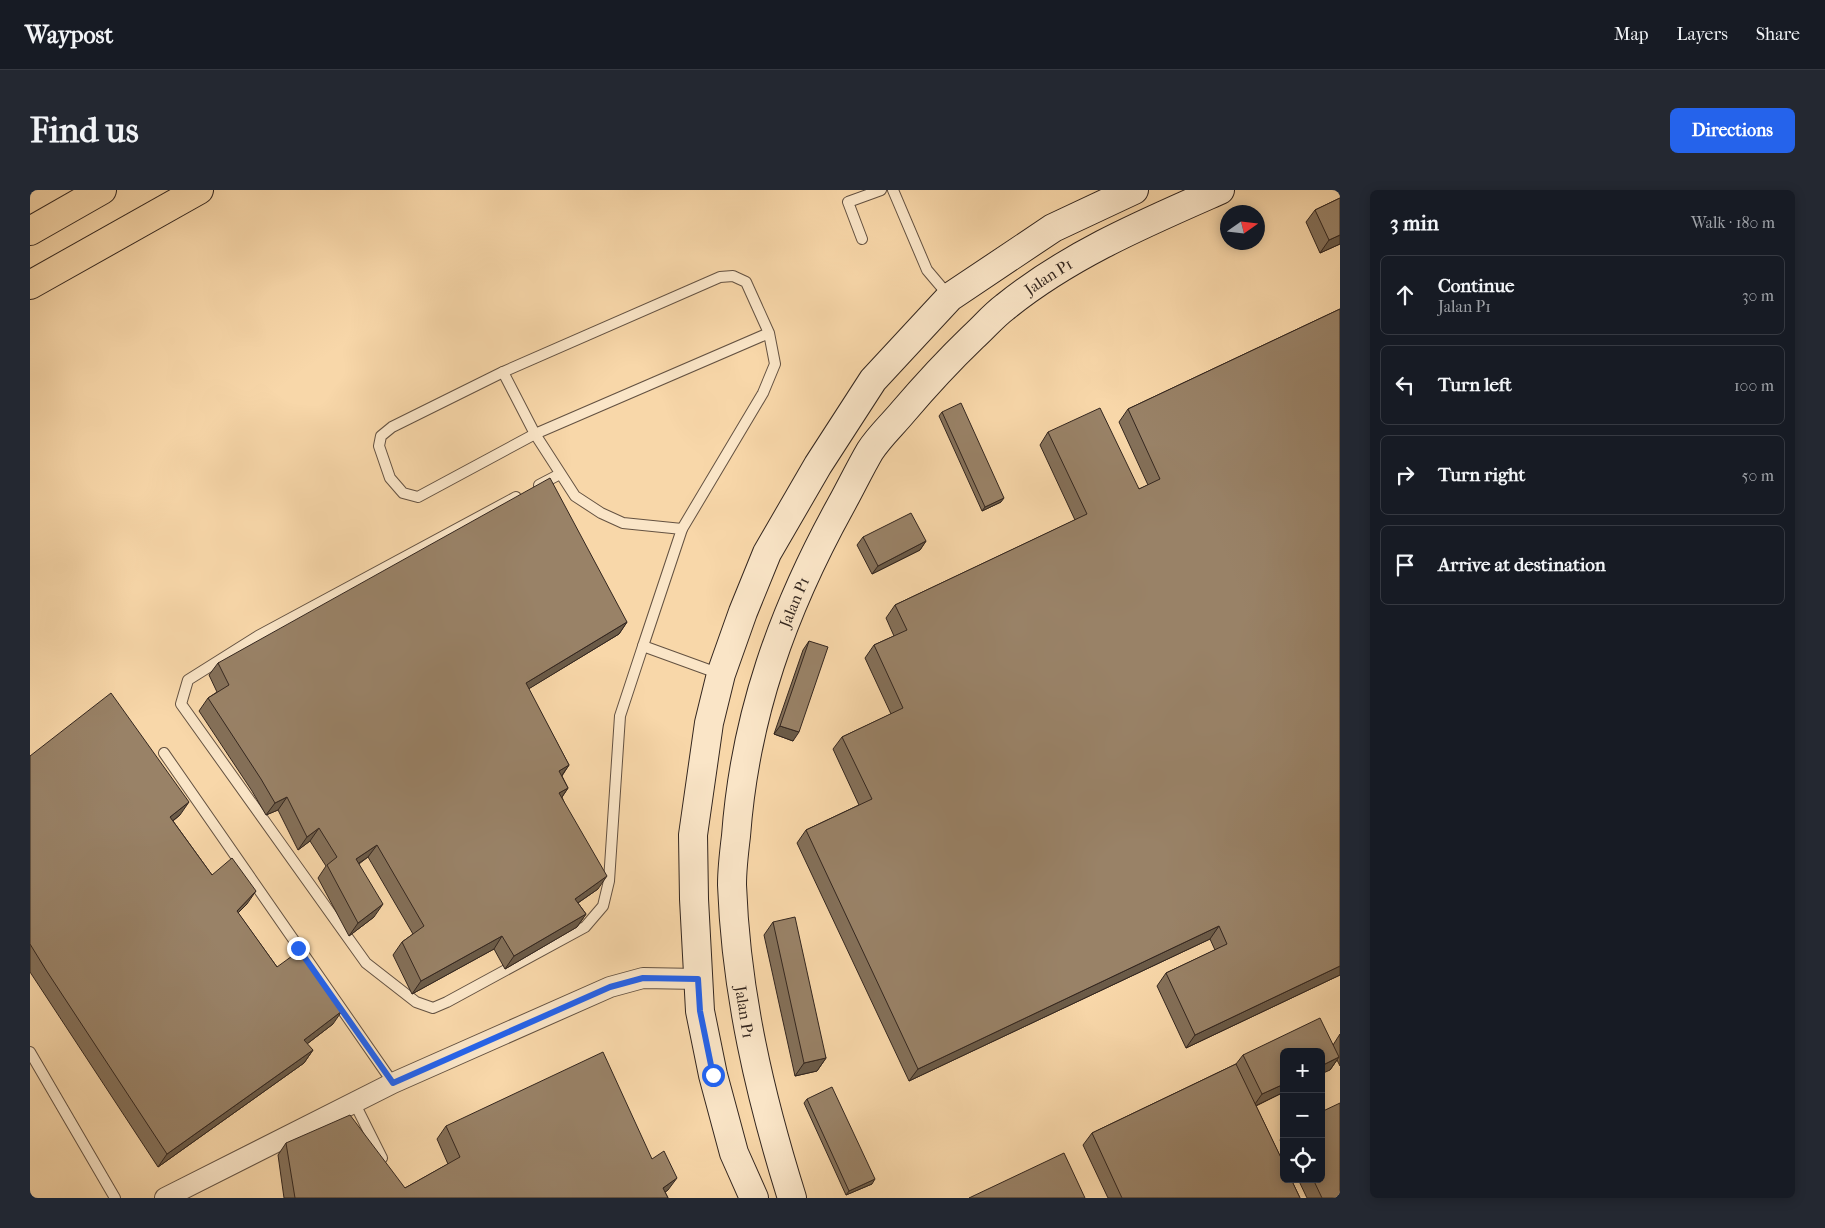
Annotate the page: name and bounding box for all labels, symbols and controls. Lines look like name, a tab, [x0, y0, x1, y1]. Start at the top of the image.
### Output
text: Waypost	[25, 21, 113, 49]
text: Map	[1614, 24, 1648, 45]
text: Layers	[1676, 24, 1728, 45]
text: Share	[1756, 24, 1800, 45]
button: Directions	[1670, 108, 1795, 153]
text: Find us	[30, 110, 139, 151]
north arrow	[1220, 205, 1265, 250]
text: 3 min	[1390, 211, 1439, 235]
text: Walk · 180 m	[1691, 213, 1775, 232]
street label: Jalan P1	[1019, 254, 1076, 300]
text: Continue	[1438, 275, 1514, 297]
icon: ahead	[1391, 281, 1419, 309]
text: 30 m	[1742, 286, 1774, 305]
text: Jalan P1	[1438, 297, 1491, 316]
icon: left	[1391, 371, 1419, 399]
text: Turn left	[1438, 374, 1512, 396]
text: 100 m	[1734, 376, 1774, 395]
icon: right	[1391, 461, 1419, 489]
text: Turn right	[1438, 464, 1525, 486]
text: 50 m	[1742, 466, 1774, 485]
icon: arrive	[1391, 551, 1419, 579]
text: Arrive at destination	[1438, 554, 1606, 576]
street label: Jalan P1	[775, 574, 813, 632]
route end	[287, 937, 310, 960]
street label: Jalan P1	[731, 982, 758, 1040]
map controls	[1280, 1048, 1325, 1183]
button: +	[1280, 1048, 1325, 1093]
route start	[702, 1064, 725, 1087]
button: −	[1280, 1093, 1325, 1138]
button: locate	[1280, 1138, 1325, 1183]

